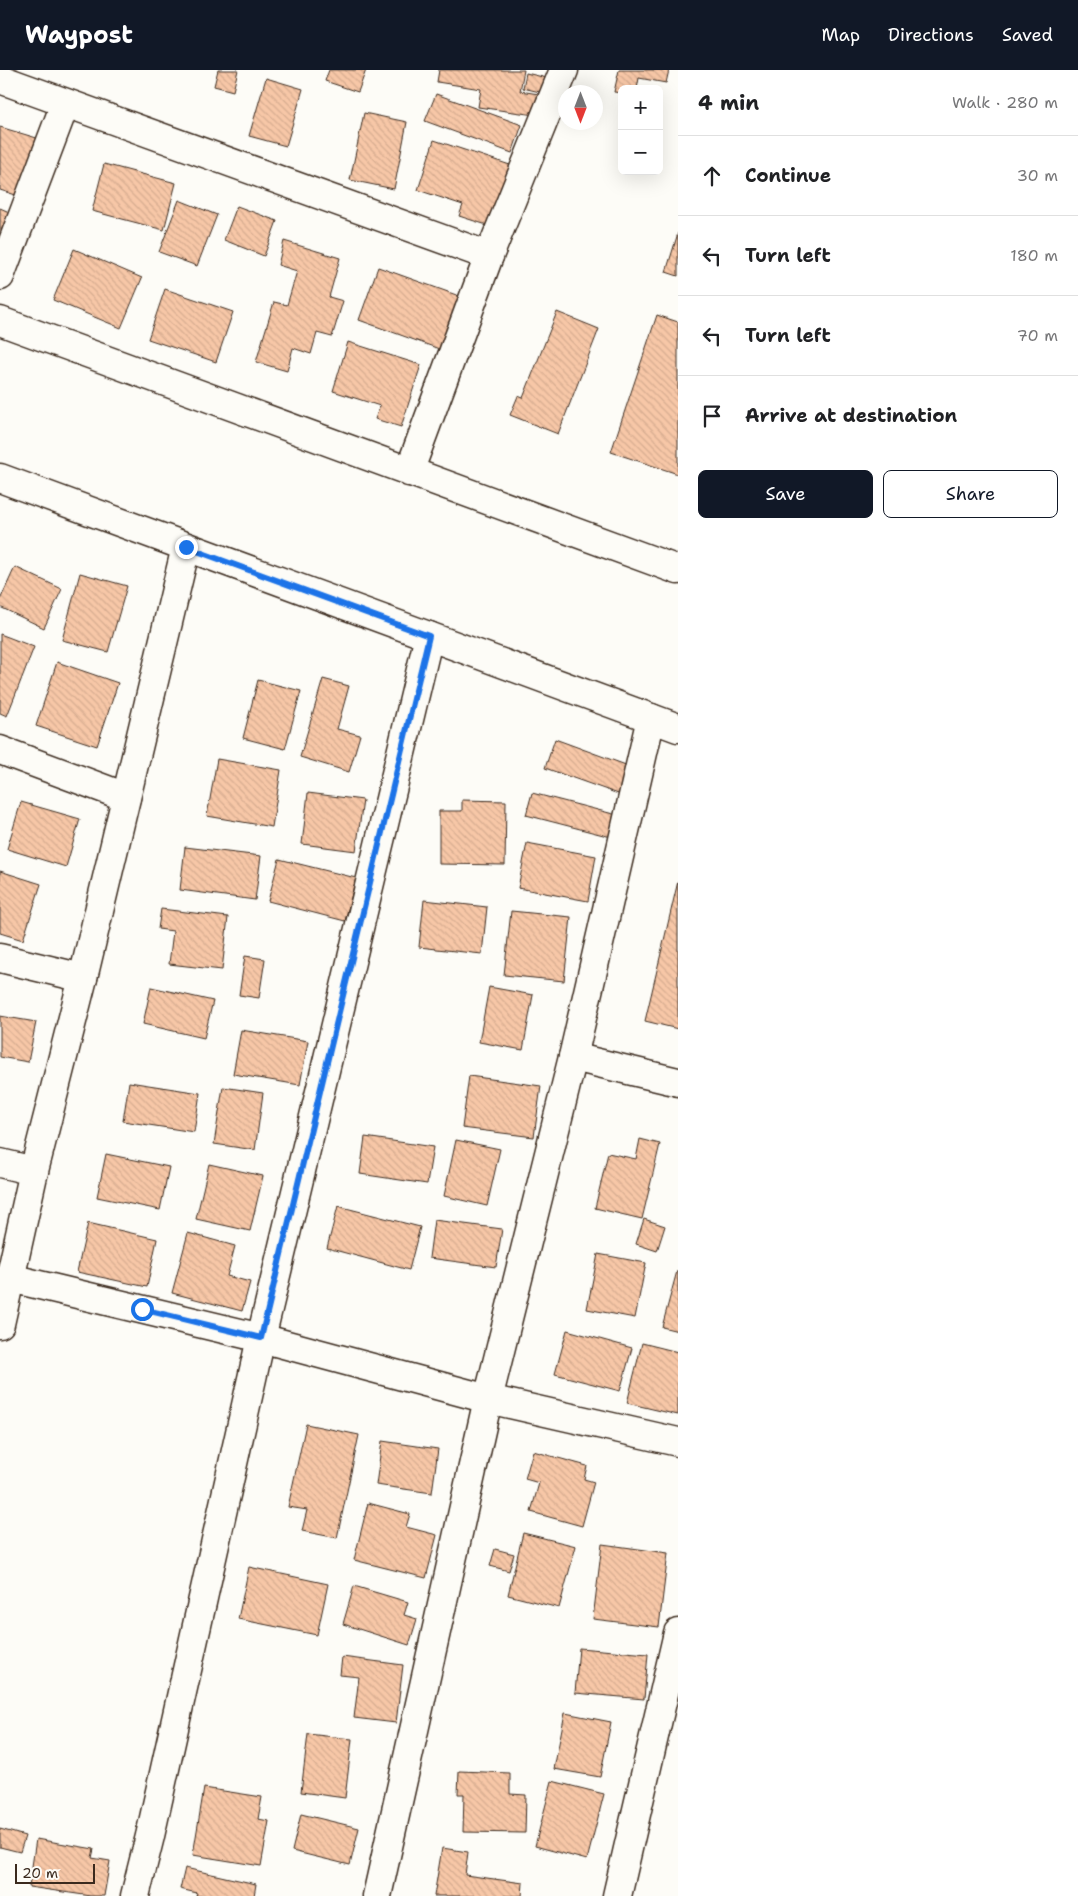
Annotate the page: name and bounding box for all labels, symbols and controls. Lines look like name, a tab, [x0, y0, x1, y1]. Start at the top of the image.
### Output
text: Waypost	[25, 19, 133, 51]
text: Map	[822, 23, 860, 47]
text: Directions	[888, 23, 974, 47]
text: Saved	[1002, 23, 1053, 47]
north arrow	[558, 85, 603, 130]
map controls	[618, 85, 663, 175]
button: +	[618, 85, 663, 130]
text: 4 min	[698, 89, 759, 117]
text: Walk · 280 m	[952, 92, 1058, 113]
button: −	[618, 130, 663, 175]
icon: ahead	[698, 162, 726, 190]
text: Continue	[745, 163, 831, 188]
text: 30 m	[1017, 165, 1058, 186]
icon: left	[698, 242, 726, 270]
text: Turn left	[745, 243, 831, 268]
text: 180 m	[1010, 245, 1058, 266]
icon: left	[698, 322, 726, 350]
text: Turn left	[745, 323, 831, 348]
text: 70 m	[1017, 325, 1058, 346]
icon: arrive	[698, 402, 726, 430]
text: Arrive at destination	[745, 403, 957, 428]
button: Save	[698, 470, 873, 518]
button: Share	[883, 470, 1058, 518]
route end	[175, 536, 198, 559]
route start	[131, 1298, 154, 1321]
scale bar	[15, 1861, 95, 1884]
text: 20 m	[22, 1864, 58, 1882]

